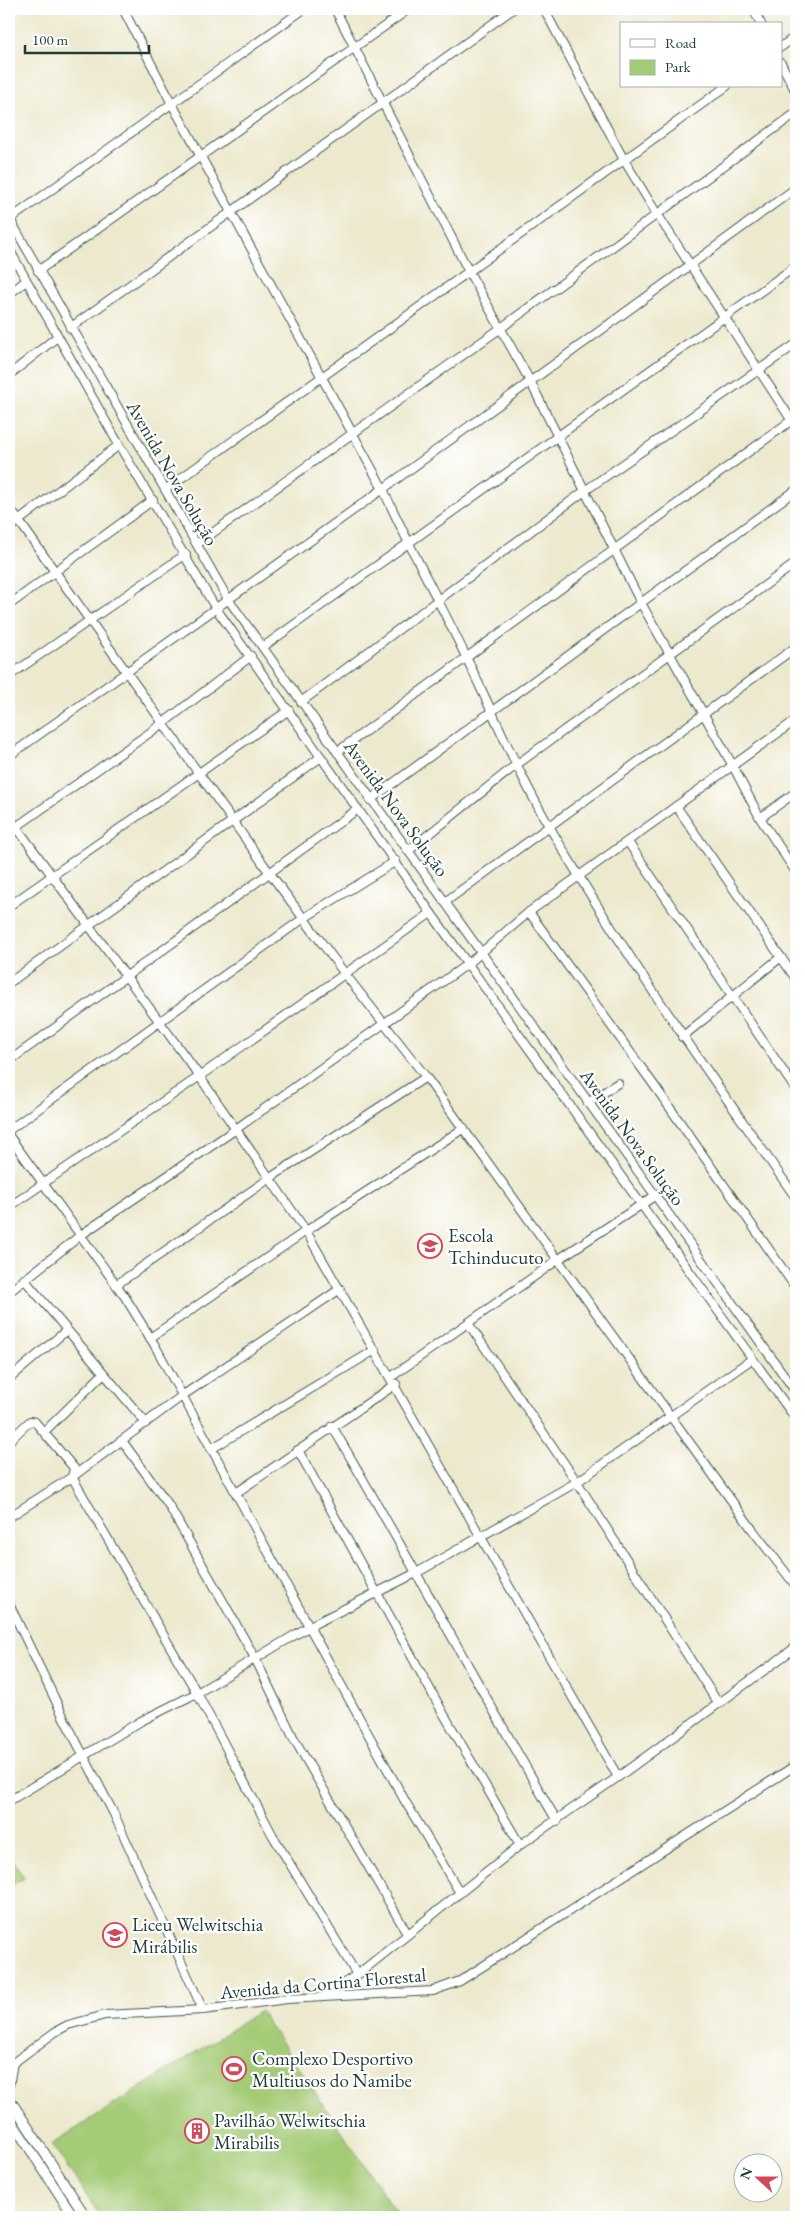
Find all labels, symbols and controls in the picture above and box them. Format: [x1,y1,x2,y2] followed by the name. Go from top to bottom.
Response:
[25,22,149,54] scale bar
[620,22,782,88] legend
[32,30,69,49] text: 100 m
[665,33,697,52] text: Road
[665,57,692,76] text: Park
[120,395,224,550] street label: Avenida Nova Solução
[338,734,455,882] street label: Avenida Nova Solução
[574,1063,691,1211] street label: Avenida Nova Solução
[448,1223,544,1270] place label: Escola Tchinducuto
[417,1233,443,1259] school or university icon: Escola Tchinducuto
[132,1912,264,1959] place label: Liceu Welwitschia Mirábilis
[102,1922,128,1948] school or university icon: Liceu Welwitschia Mirábilis
[218,1962,428,2005] street label: Avenida da Cortina Florestal
[252,2046,413,2093] place label: Complexo Desportivo Multiusos do Namibe
[221,2056,247,2082] sports icon: Complexo Desportivo Multiusos do Namibe
[214,2108,366,2155] place label: Pavilhão Welwitschia Mirabilis
[184,2118,210,2144] building icon: Pavilhão Welwitschia Mirabilis
[732,2154,782,2204] north arrow
[735,2164,757,2182] text: N

